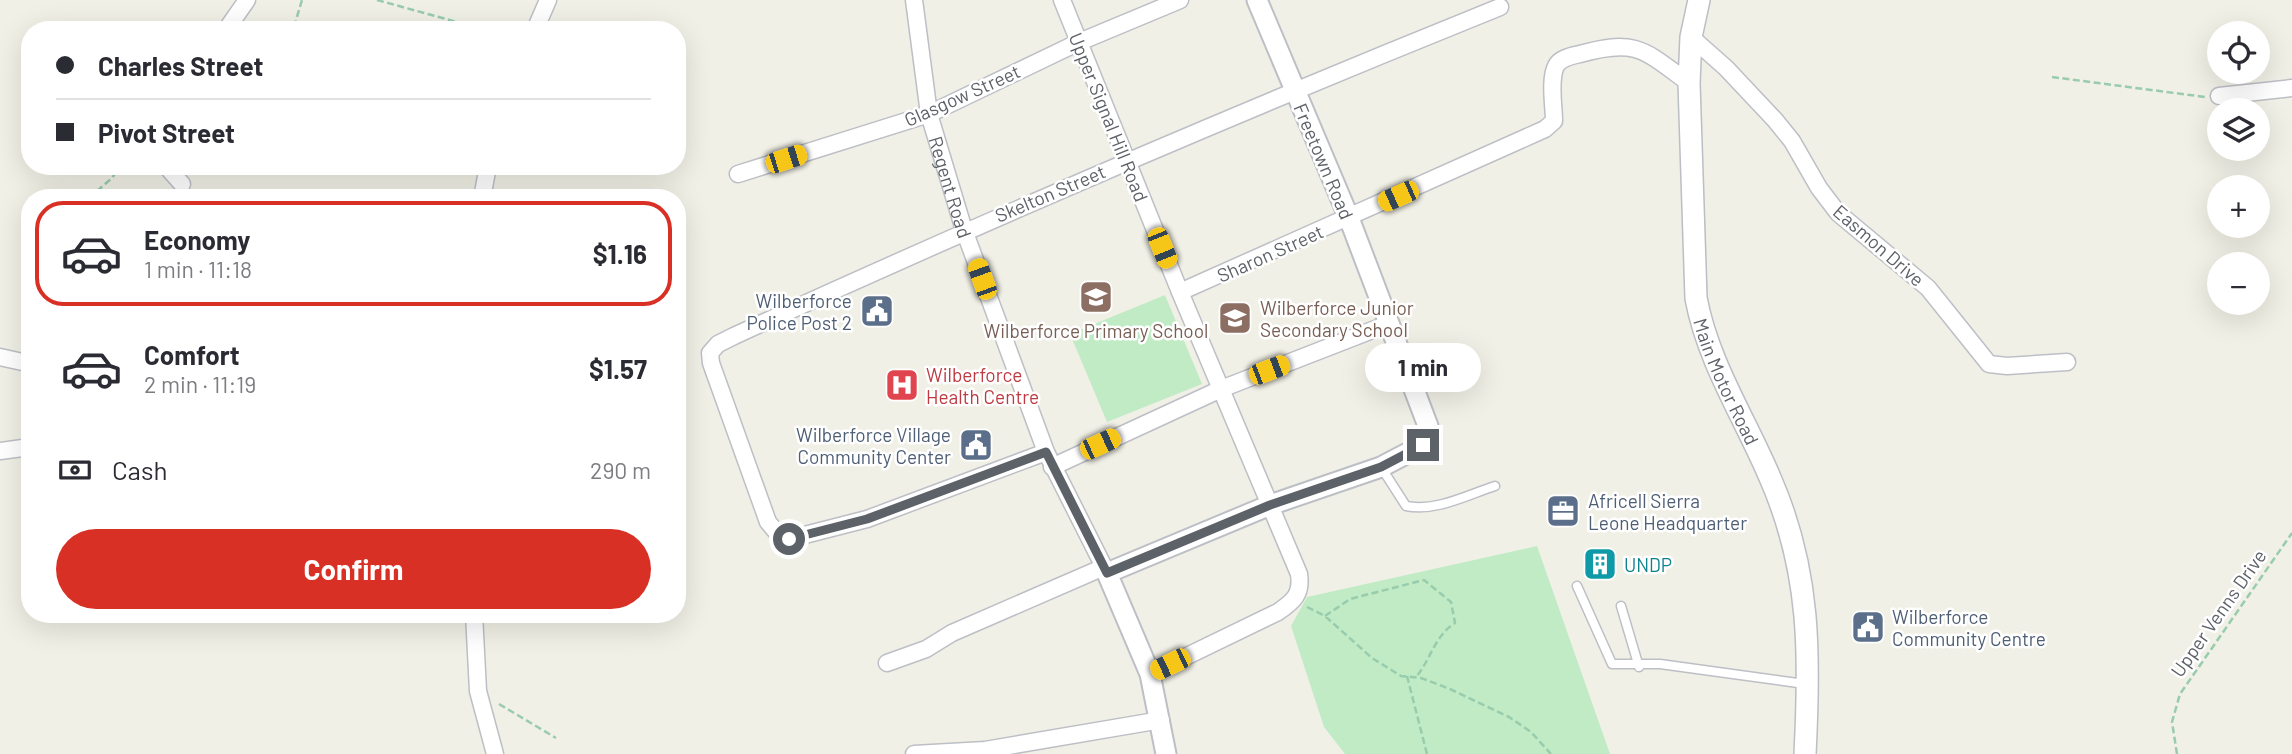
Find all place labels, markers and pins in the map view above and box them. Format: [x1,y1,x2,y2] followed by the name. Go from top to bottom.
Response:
[1077,278,1115,316] school or university icon: Wilberforce Primary School
[746,289,852,334] place label: Wilberforce Police Post 2
[858,292,896,330] public building icon: Wilberforce Police Post 2
[1260,296,1414,341] place label: Wilberforce Junior Secondary School
[1216,299,1254,337] school or university icon: Wilberforce Junior Secondary School
[984,319,1208,342] place label: Wilberforce Primary School
[926,363,1039,408] place label: Wilberforce Health Centre
[883,366,921,404] hospital icon: Wilberforce Health Centre
[796,423,951,468] place label: Wilberforce Village Community Center
[957,426,995,464] public building icon: Wilberforce Village Community Center
[1588,489,1747,534] place label: Africell Sierra Leone Headquarter
[1544,492,1582,530] office icon: Africell Sierra Leone Headquarter
[1581,545,1619,583] building icon: UNDP
[1624,553,1672,576] place label: UNDP
[1892,605,2046,650] place label: Wilberforce Community Centre
[1849,608,1887,646] public building icon: Wilberforce Community Centre

